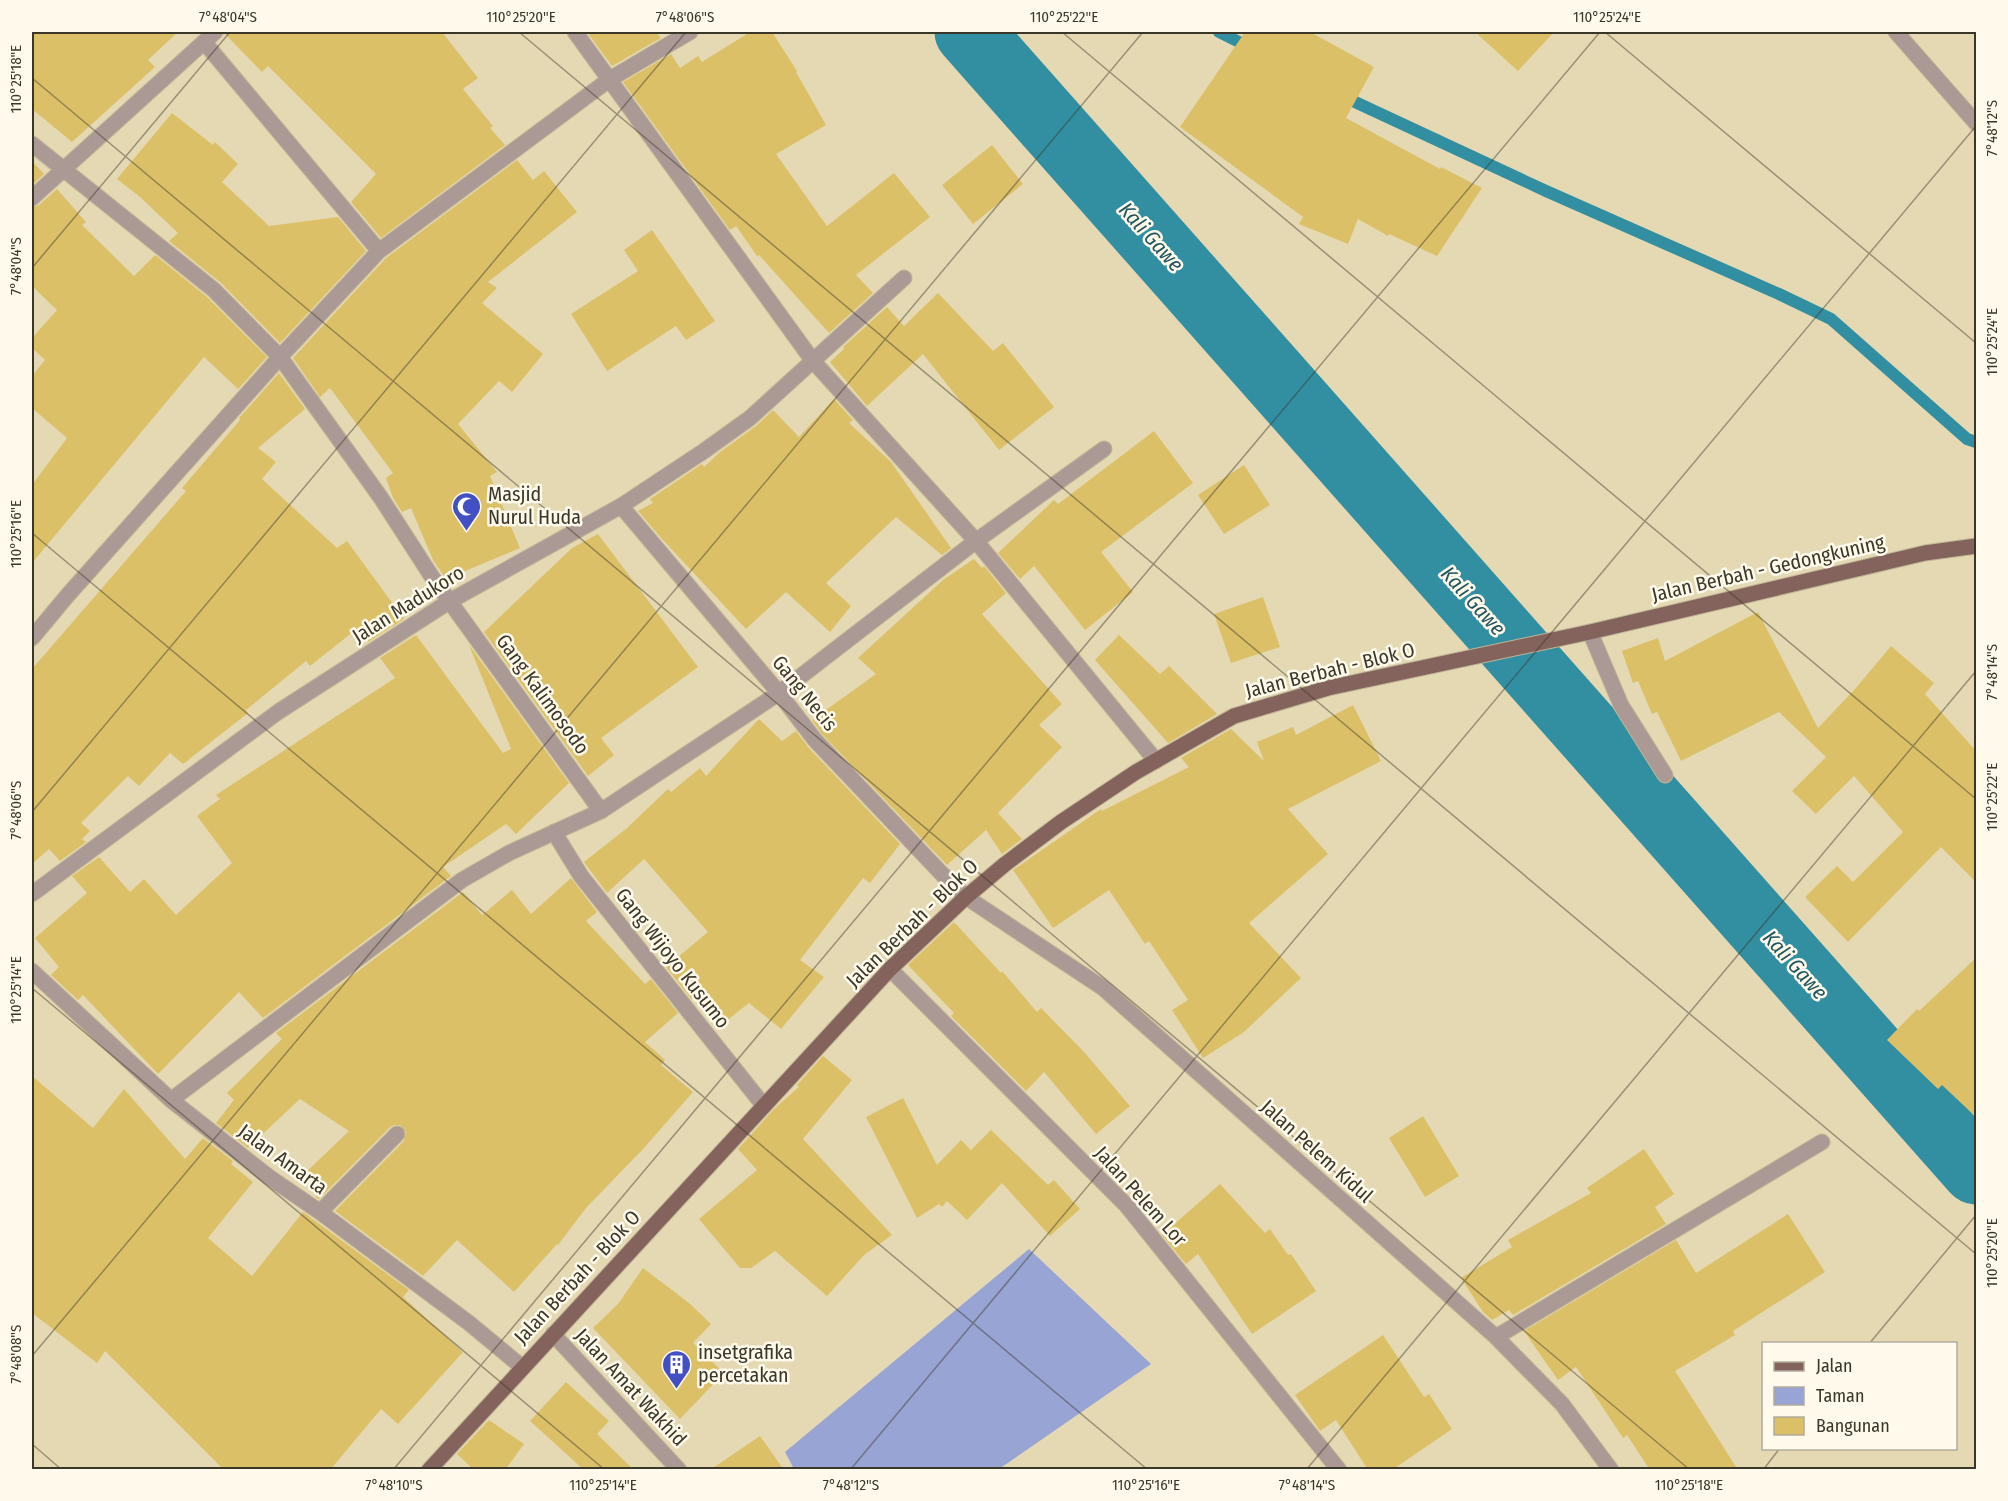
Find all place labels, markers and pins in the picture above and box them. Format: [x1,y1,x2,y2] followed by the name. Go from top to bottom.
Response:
[488,482,581,529] place label: Masjid Nurul Huda
[451,490,483,532] mosque icon: Masjid Nurul Huda
[698,1340,793,1387] place label: insetgrafika percetakan
[661,1348,693,1390] building icon: insetgrafika percetakan

